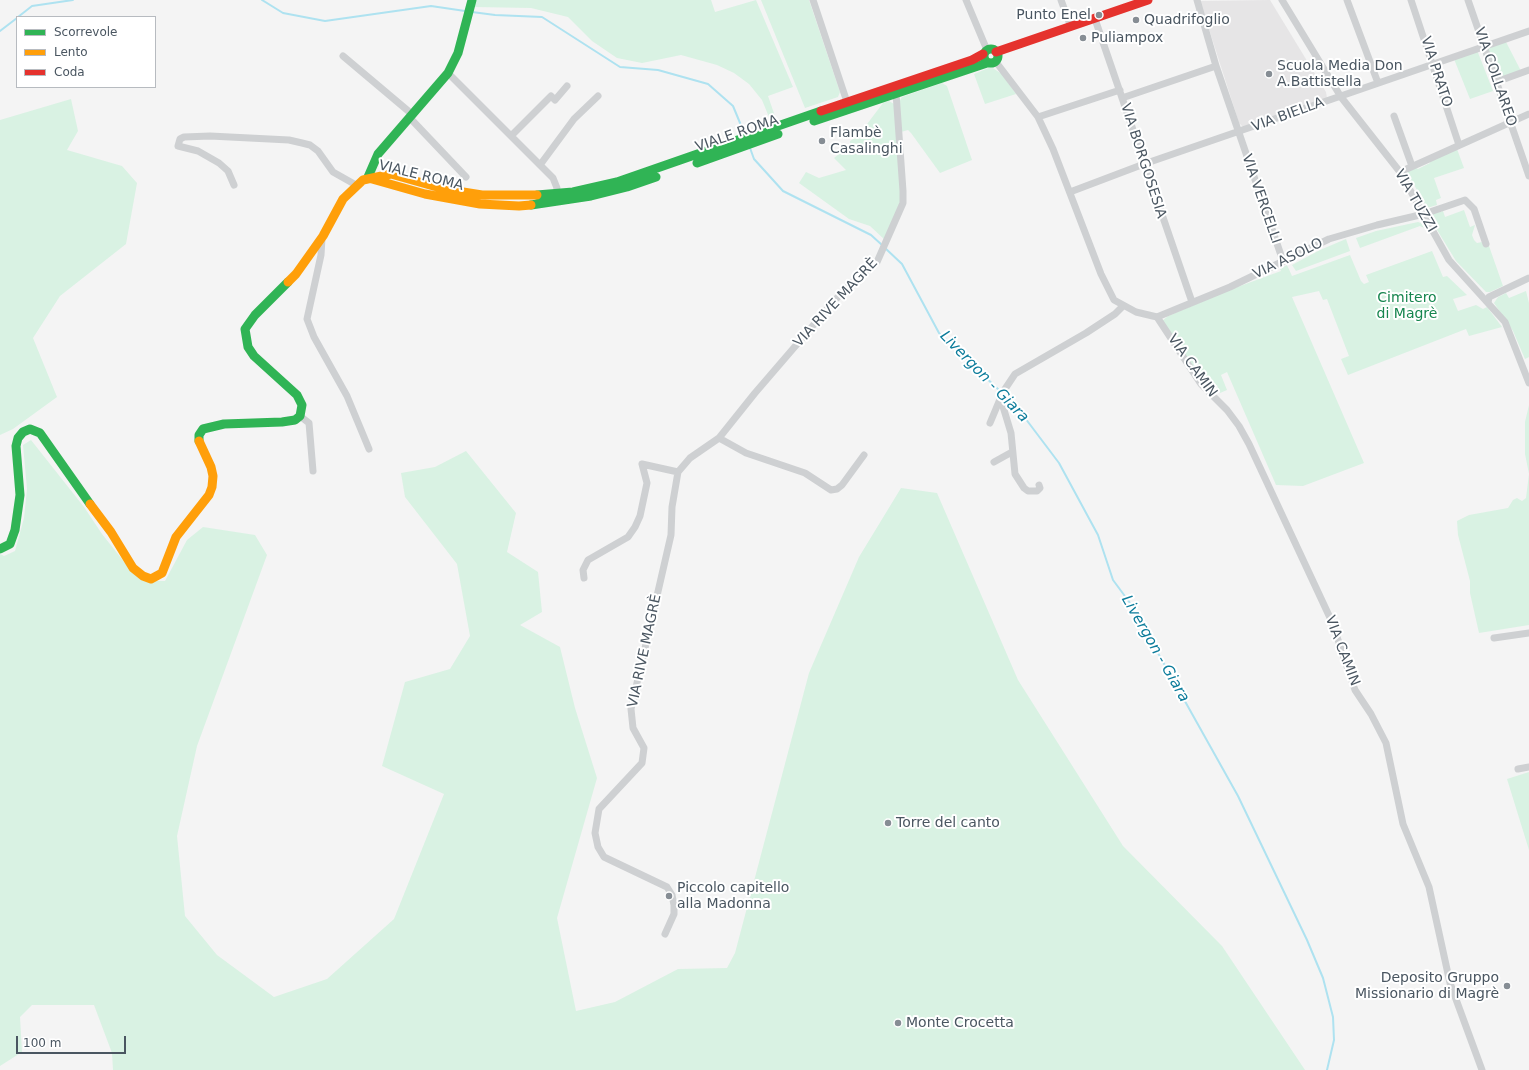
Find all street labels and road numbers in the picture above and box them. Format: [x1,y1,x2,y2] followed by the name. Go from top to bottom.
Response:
[1470,25,1520,129] street label: VIA COLLAREO
[1417,35,1455,109] street label: VIA PRATO
[1250,94,1326,136] street label: VIA BIELLA
[1116,101,1170,221] street label: VIA BORGOSESIA
[693,112,781,156] street label: VIALE ROMA
[1238,152,1284,246] street label: VIA VERCELLI
[377,157,465,195] street label: VIALE ROMA
[1390,167,1440,235] street label: VIA TUZZI
[1250,235,1326,283] street label: VIA ASOLO
[791,255,881,351] street label: VIA RIVE MAGRÈ
[1164,331,1220,401] street label: VIA CAMIN
[625,593,665,709] street label: VIA RIVE MAGRÈ
[1321,614,1363,688] street label: VIA CAMIN

